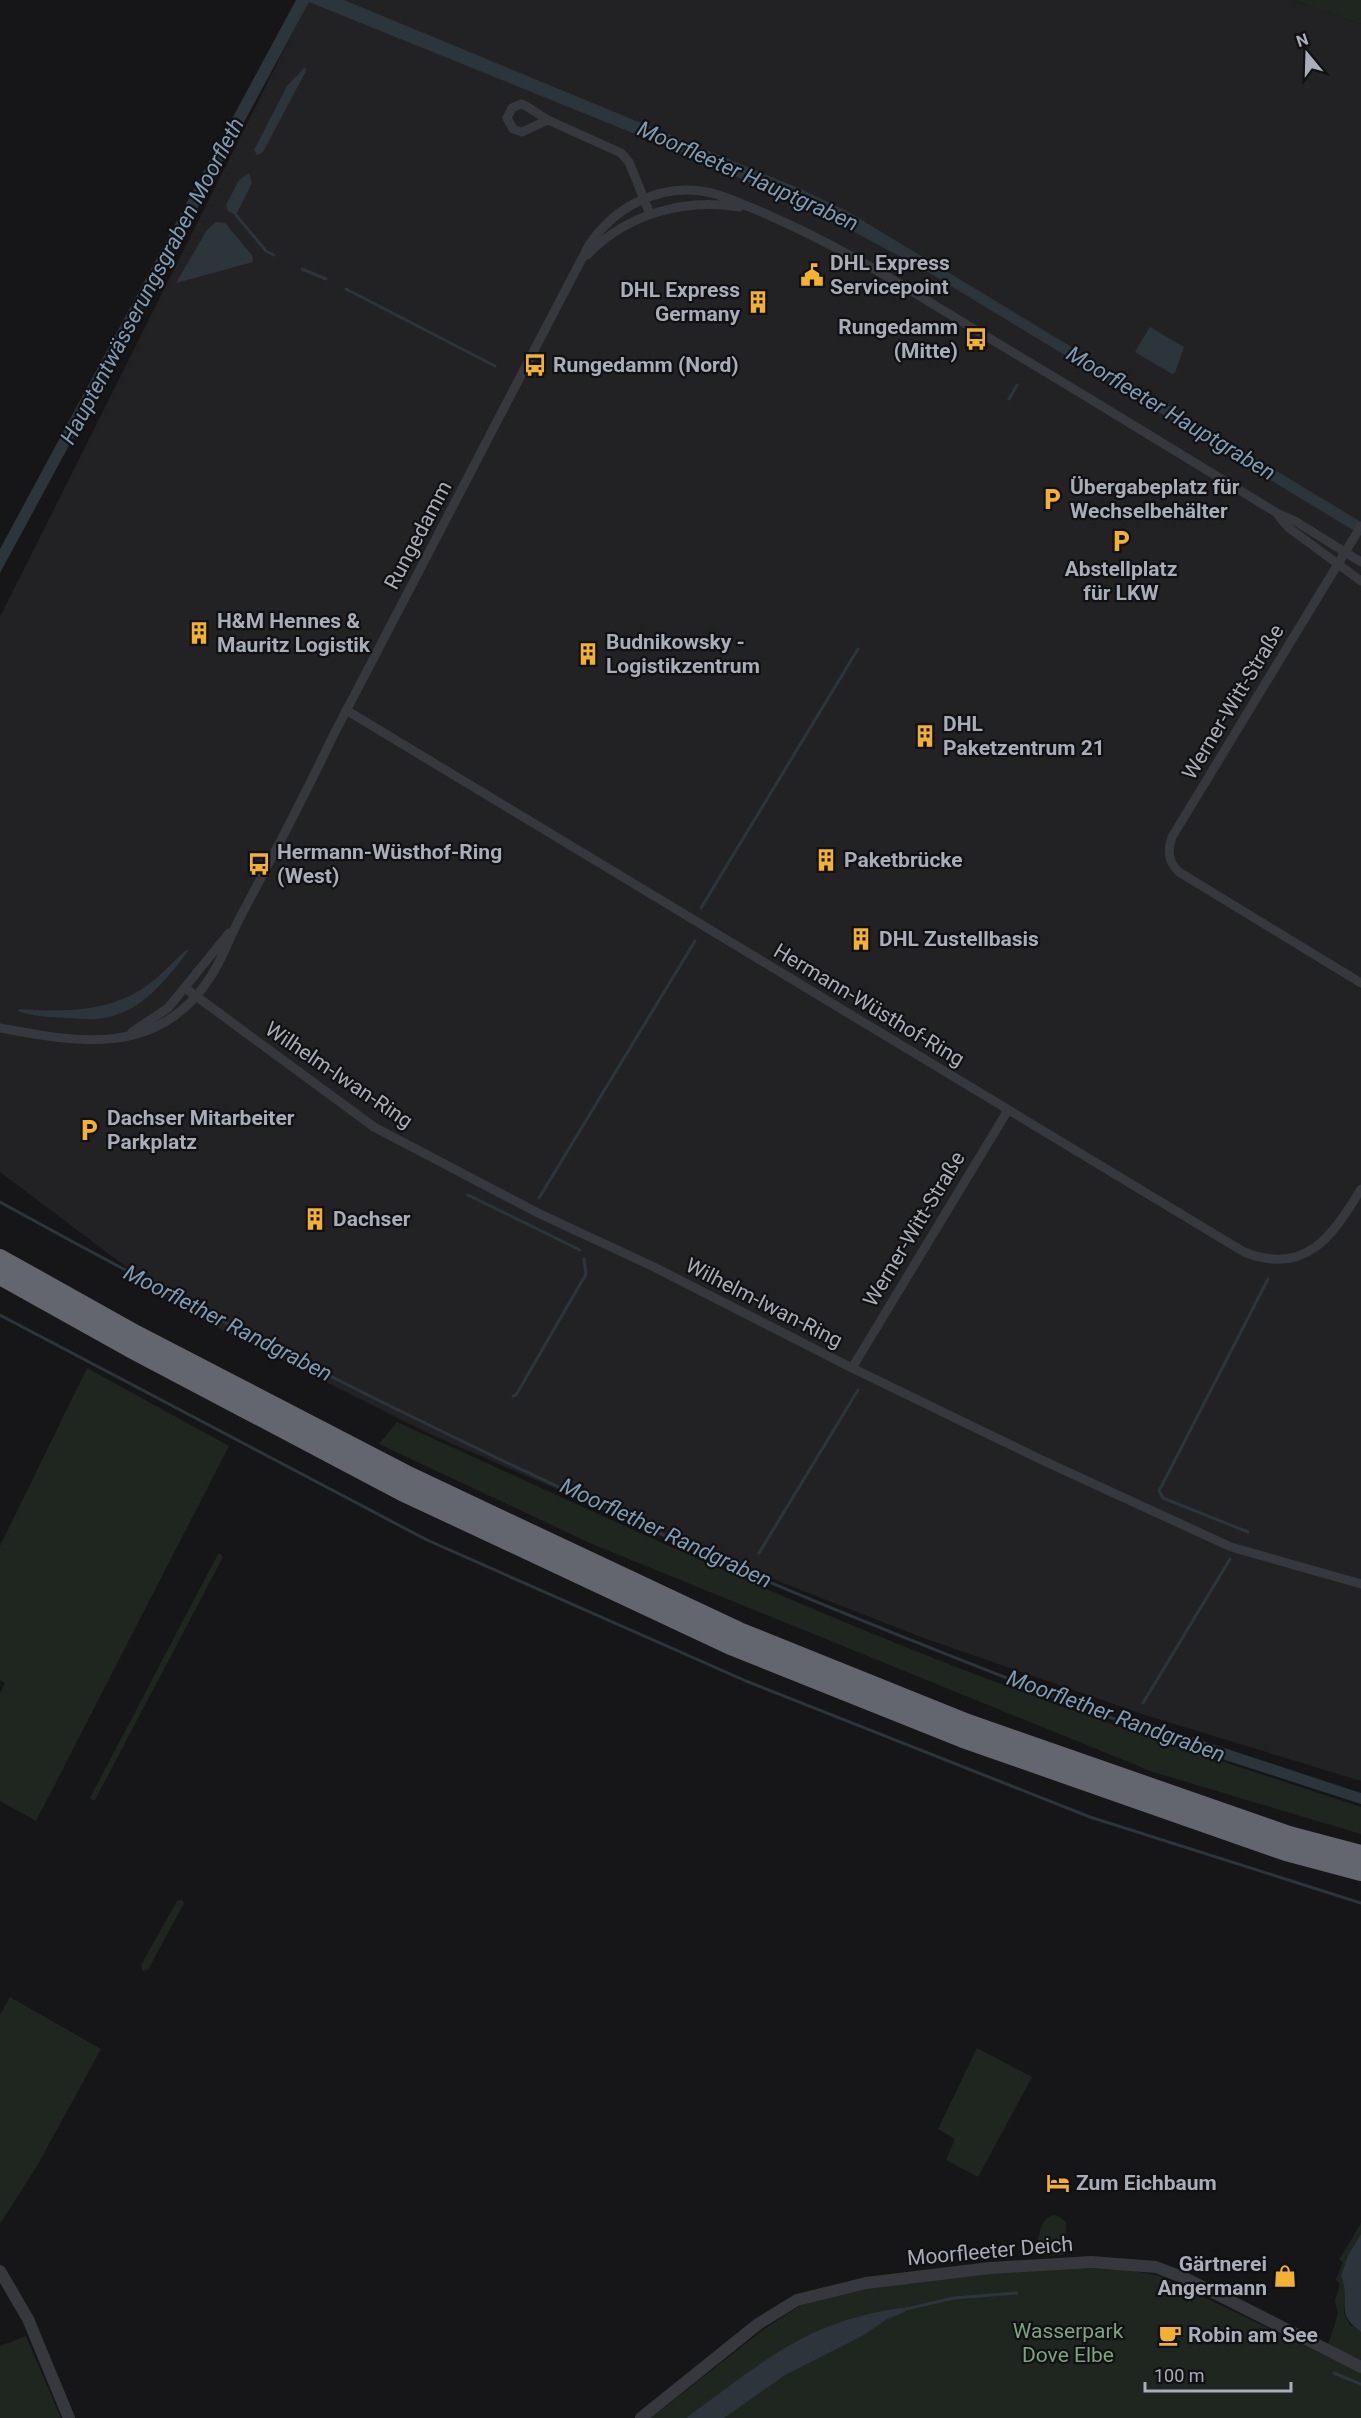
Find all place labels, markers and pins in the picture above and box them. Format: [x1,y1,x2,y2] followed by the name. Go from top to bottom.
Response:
[830,251,950,299] place label: DHL Express Servicepoint
[799,262,825,288] public building icon: DHL Express Servicepoint
[620,278,740,326] place label: DHL Express Germany
[745,289,771,315] building icon: DHL Express Germany
[838,315,958,363] place label: Rungedamm (Mitte)
[963,326,989,352] bus stop icon: Rungedamm (Mitte)
[522,352,548,378] bus stop icon: Rungedamm (Nord)
[553,353,739,377] place label: Rungedamm (Nord)
[1070,475,1240,523] place label: Übergabeplatz für Wechselbehälter
[1039,486,1065,512] parking icon: Übergabeplatz für Wechselbehälter
[1108,528,1134,554] parking icon: Abstellplatz für LKW
[1065,557,1177,605] place label: Abstellplatz für LKW
[217,609,371,657] place label: H&M Hennes & Mauritz Logistik
[186,620,212,646] building icon: H&M Hennes & Mauritz Logistik
[606,630,760,678] place label: Budnikowsky - Logistikzentrum
[575,641,601,667] building icon: Budnikowsky - Logistikzentrum
[943,712,1105,760] place label: DHL Paketzentrum 21
[912,723,938,749] building icon: DHL Paketzentrum 21
[277,840,502,888] place label: Hermann-Wüsthof-Ring (West)
[813,847,839,873] building icon: Paketbrücke
[844,848,963,872] place label: Paketbrücke
[246,851,272,877] bus stop icon: Hermann-Wüsthof-Ring (West)
[848,926,874,952] building icon: DHL Zustellbasis
[879,927,1039,951] place label: DHL Zustellbasis
[107,1106,295,1154] place label: Dachser Mitarbeiter Parkplatz
[76,1117,102,1143] parking icon: Dachser Mitarbeiter Parkplatz
[302,1206,328,1232] building icon: Dachser
[333,1207,411,1231] place label: Dachser
[1045,2170,1071,2196] hotel icon: Zum Eichbaum
[1076,2171,1217,2195] place label: Zum Eichbaum
[1157,2252,1267,2300] place label: Gärtnerei Angermann
[1272,2263,1298,2289] shop icon: Gärtnerei Angermann
[1157,2322,1183,2348] cafe icon: Robin am See
[1188,2323,1318,2347] place label: Robin am See

